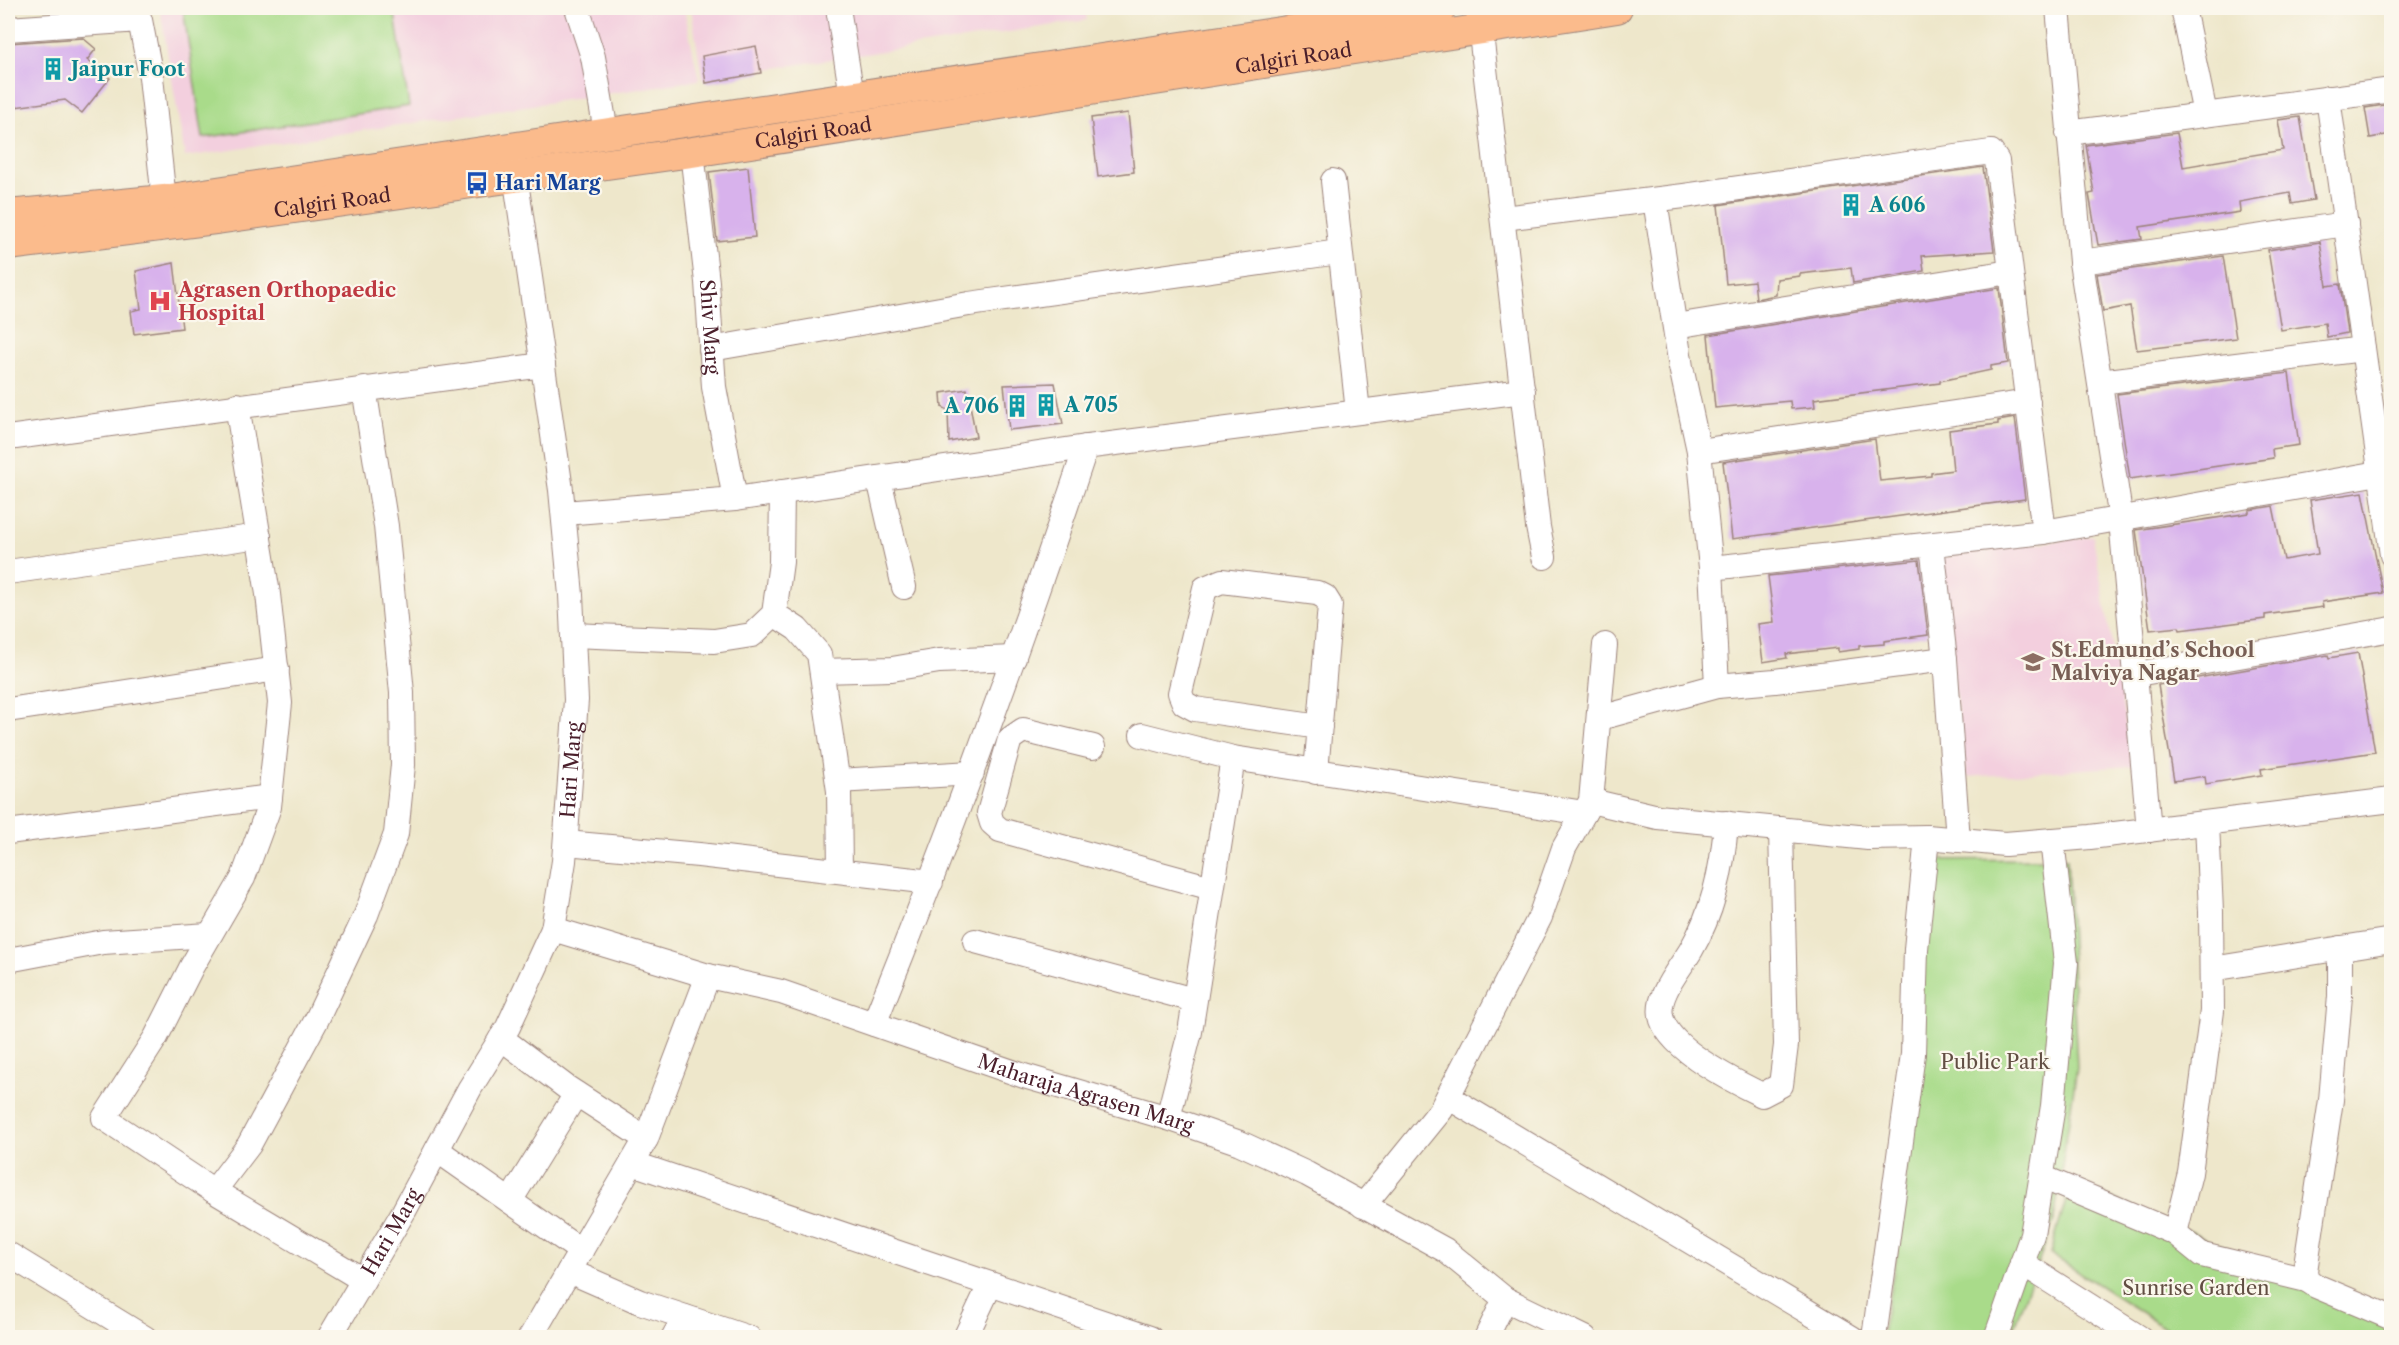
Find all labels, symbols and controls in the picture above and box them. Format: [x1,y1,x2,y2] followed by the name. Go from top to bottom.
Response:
[1233,37,1354,79] street label: Calgiri Road
[40,56,66,82] building icon: Jaipur Foot
[67,57,185,81] place label: Jaipur Foot
[753,112,873,154] street label: Calgiri Road
[464,170,490,196] bus stop icon: Hari Marg
[495,171,601,195] place label: Hari Marg
[272,182,392,223] street label: Calgiri Road
[1838,192,1864,218] building icon: A 606
[1868,193,1925,217] place label: A 606
[177,278,396,325] place label: Agrasen Orthopaedic Hospital
[695,279,725,376] street label: Shiv Marg
[147,288,173,314] hospital icon: Agrasen Orthopaedic Hospital
[1033,392,1059,418] building icon: A 705
[1004,393,1030,419] building icon: A 706
[1063,393,1118,417] place label: A 705
[943,394,999,418] place label: A 706
[2051,638,2254,685] place label: St.Edmund’s School Malviya Nagar
[2020,649,2046,675] school or university icon: St.Edmund’s School Malviya Nagar
[555,720,586,819] street label: Hari Marg
[975,1049,1197,1138] street label: Maharaja Agrasen Marg
[1941,1050,2051,1074] park label: Public Park
[357,1184,426,1280] street label: Hari Marg
[2122,1276,2270,1300] park label: Sunrise Garden

